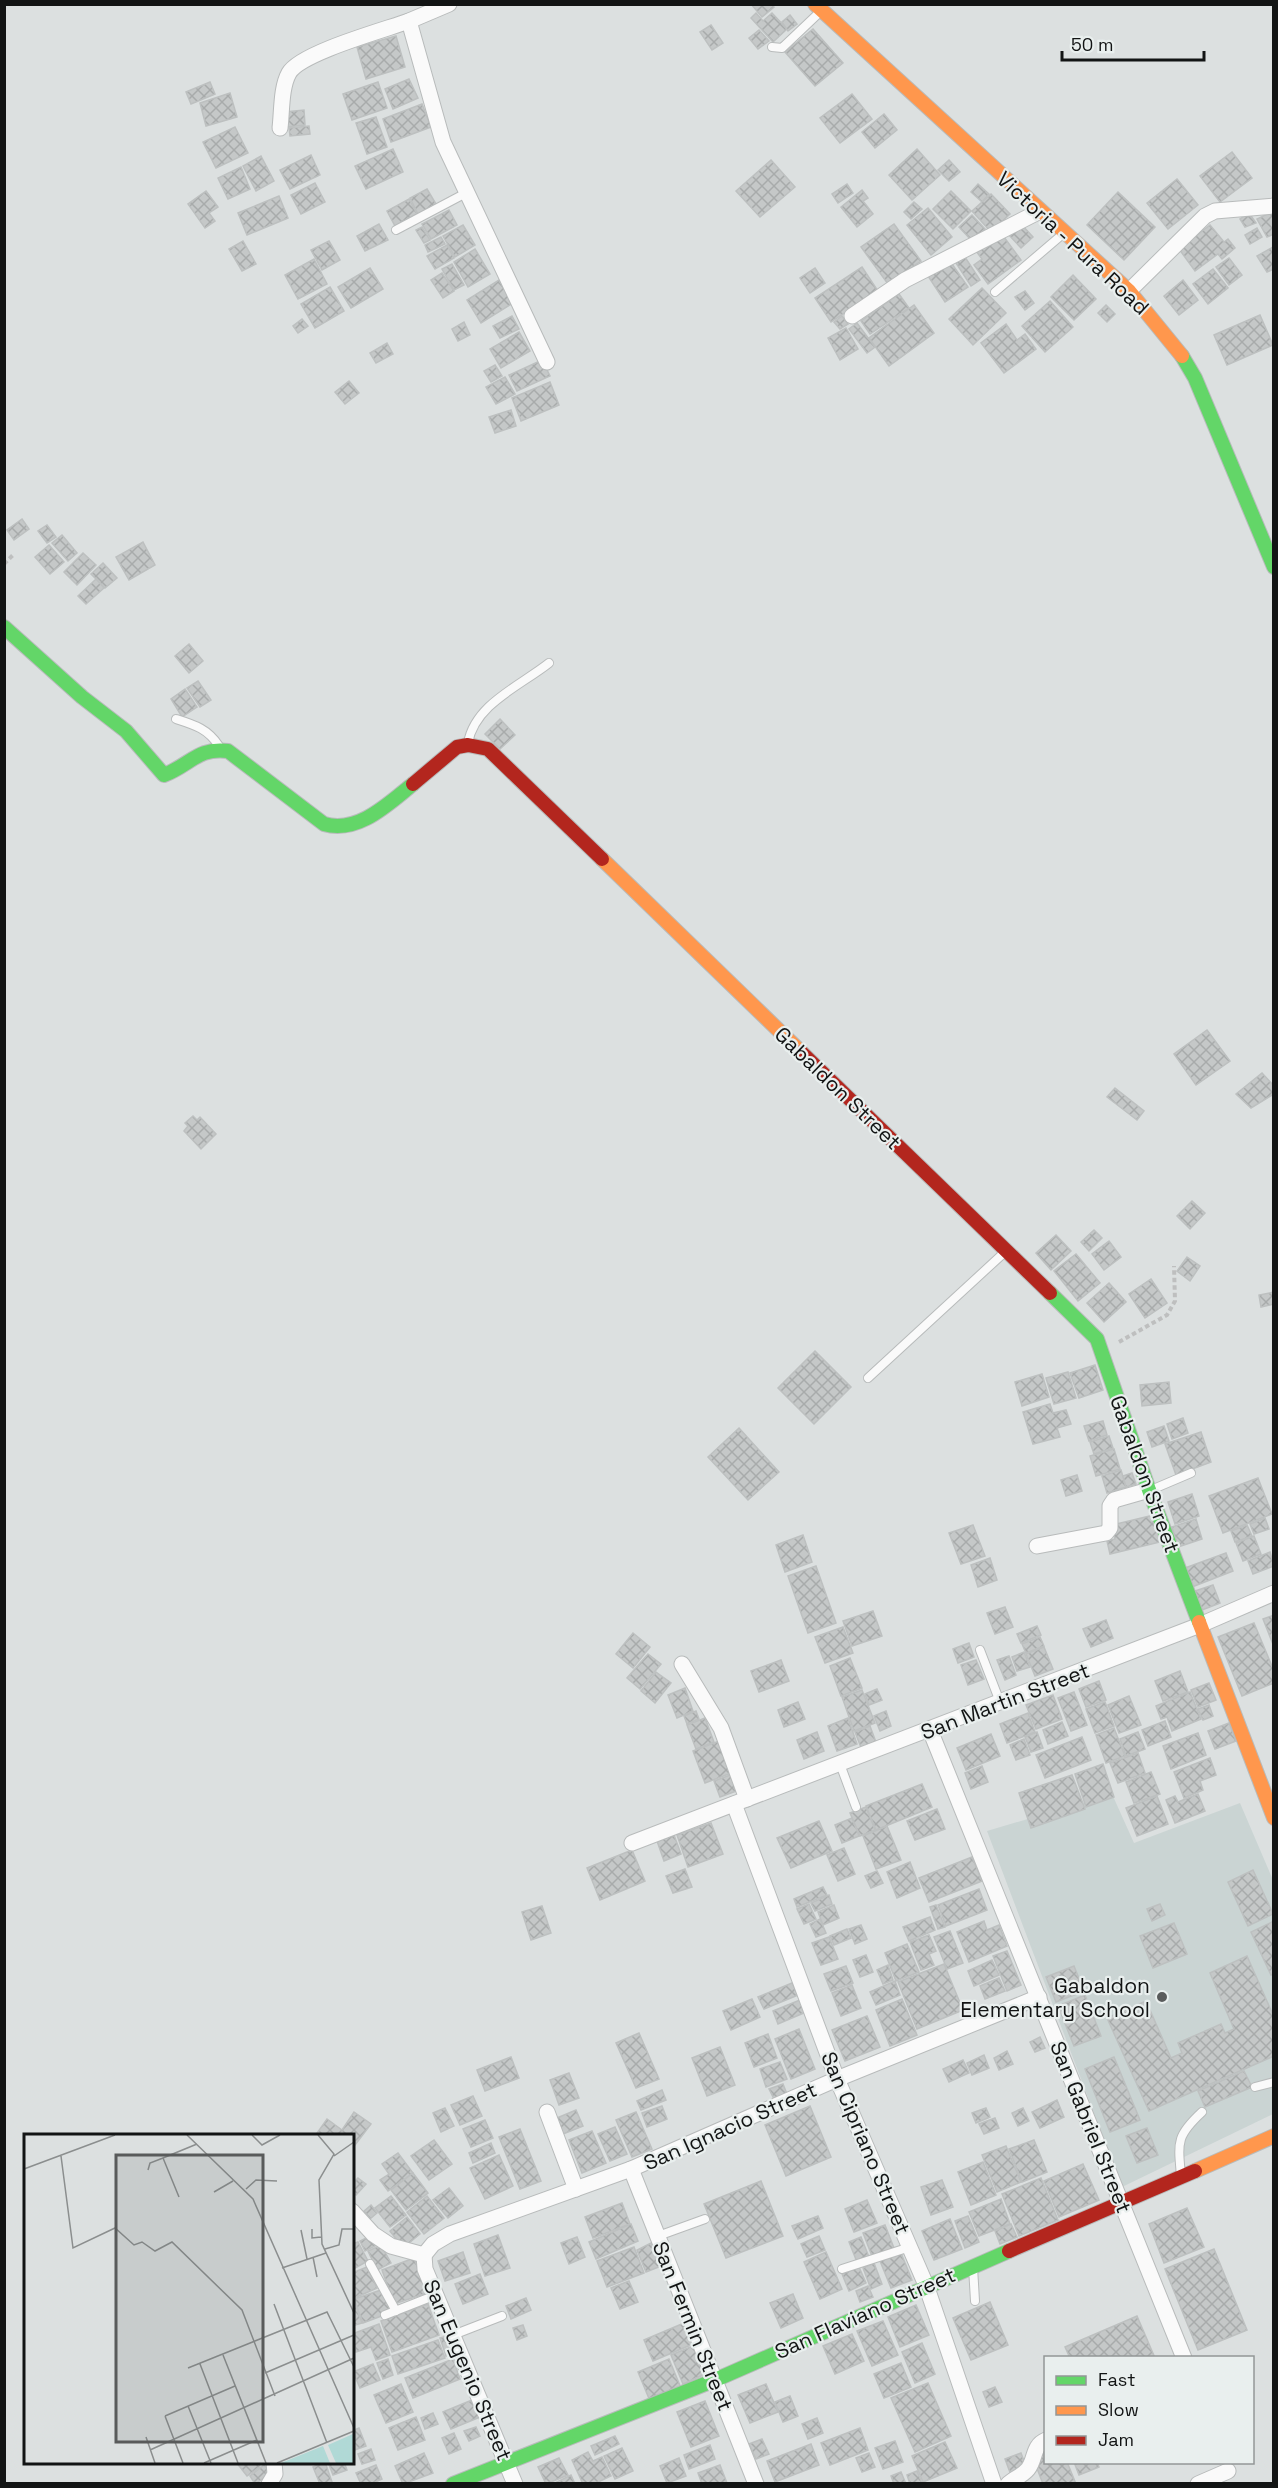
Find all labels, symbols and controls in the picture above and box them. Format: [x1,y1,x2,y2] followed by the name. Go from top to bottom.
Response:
[1062,24,1204,62] scale bar
[1071,33,1113,56] text: 50 m
[991,165,1155,321] street label: Victoria - Pura Road
[769,1021,907,1155] street label: Gabaldon Street
[1104,1392,1186,1556] street label: Gabaldon Street
[917,1656,1093,1746] street label: San Martin Street
[960,1972,1150,2023] place label: Gabaldon Elementary School
[1155,1990,1169,2004] marker: Gabaldon Elementary School
[1044,2037,1138,2217] street label: San Gabriel Street
[815,2048,917,2238] street label: San Cipriano Street
[639,2076,821,2176] street label: San Ignacio Street
[24,2134,354,2464] inset map
[647,2237,739,2415] street label: San Fermin Street
[770,2261,960,2365] street label: San Flaviano Street
[418,2275,518,2465] street label: San Eugenio Street
[1044,2356,1254,2464] legend
[1098,2368,1135,2391] text: Fast
[1098,2398,1139,2421] text: Slow
[1098,2428,1134,2451] text: Jam

